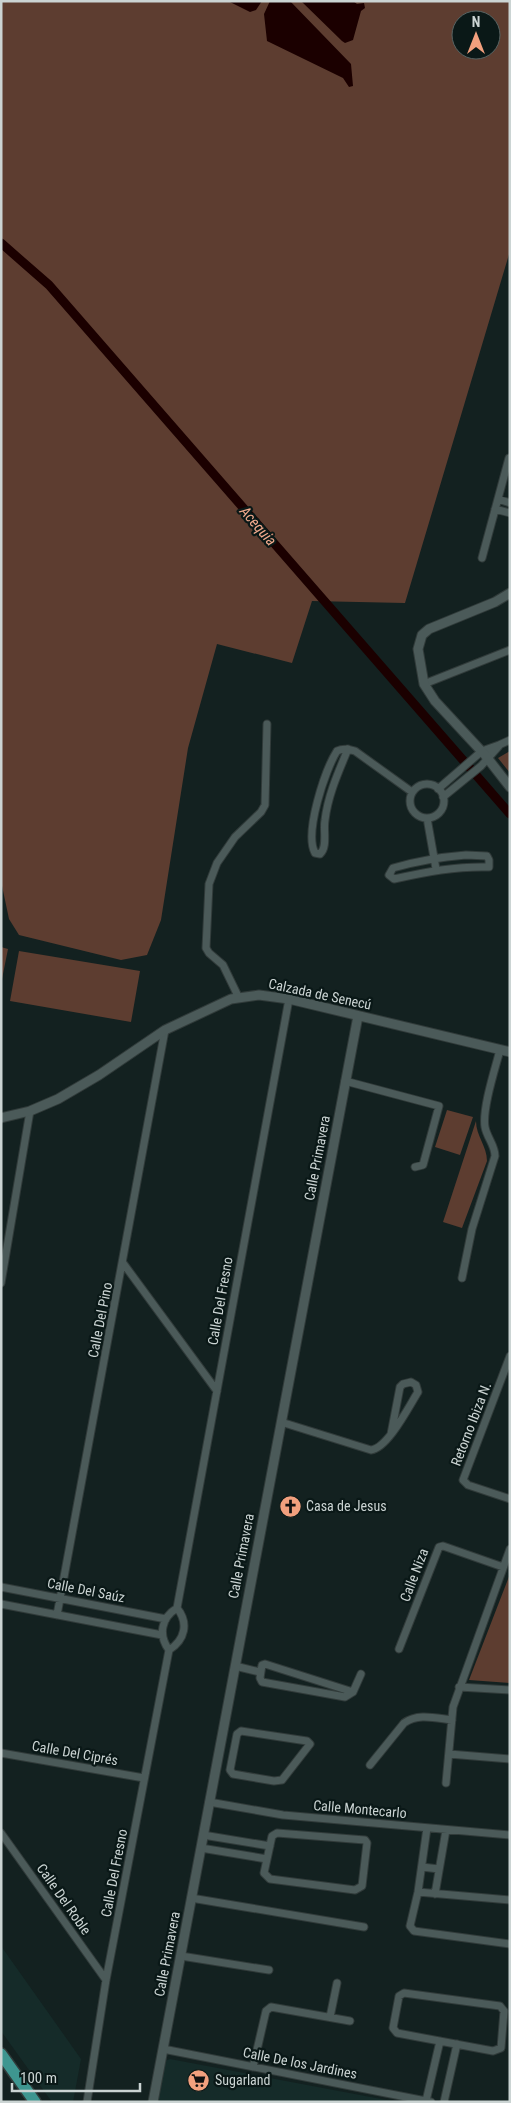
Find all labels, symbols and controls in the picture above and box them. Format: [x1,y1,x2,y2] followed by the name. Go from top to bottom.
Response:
[451,10,501,60] north arrow
[472,14,480,30] text: N
[235,502,280,549] water label: Acequia
[267,975,373,1013] street label: Calzada de Senecú
[301,1114,333,1202] street label: Calle Primavera
[204,1256,236,1346] street label: Calle Del Fresno
[85,1281,115,1359] street label: Calle Del Pino
[448,1380,494,1468] street label: Retorno Ibiza N.
[278,1494,302,1518] church icon: Casa de Jesus
[306,1498,387,1514] place label: Casa de Jesus
[225,1512,257,1600] street label: Calle Primavera
[397,1546,431,1604] street label: Calle Niza
[46,1575,126,1605] street label: Calle Del Saúz
[31,1738,119,1768] street label: Calle Del Ciprés
[313,1797,407,1821] street label: Calle Montecarlo
[98,1828,130,1918] street label: Calle Del Fresno
[34,1860,95,1938] street label: Calle Del Roble
[151,1910,183,1998] street label: Calle Primavera
[242,2044,358,2082] street label: Calle De los Jardines
[12,2060,140,2092] scale bar
[187,2068,211,2092] supermarket icon: Sugarland
[20,2069,57,2087] text: 100 m
[215,2072,271,2088] place label: Sugarland

